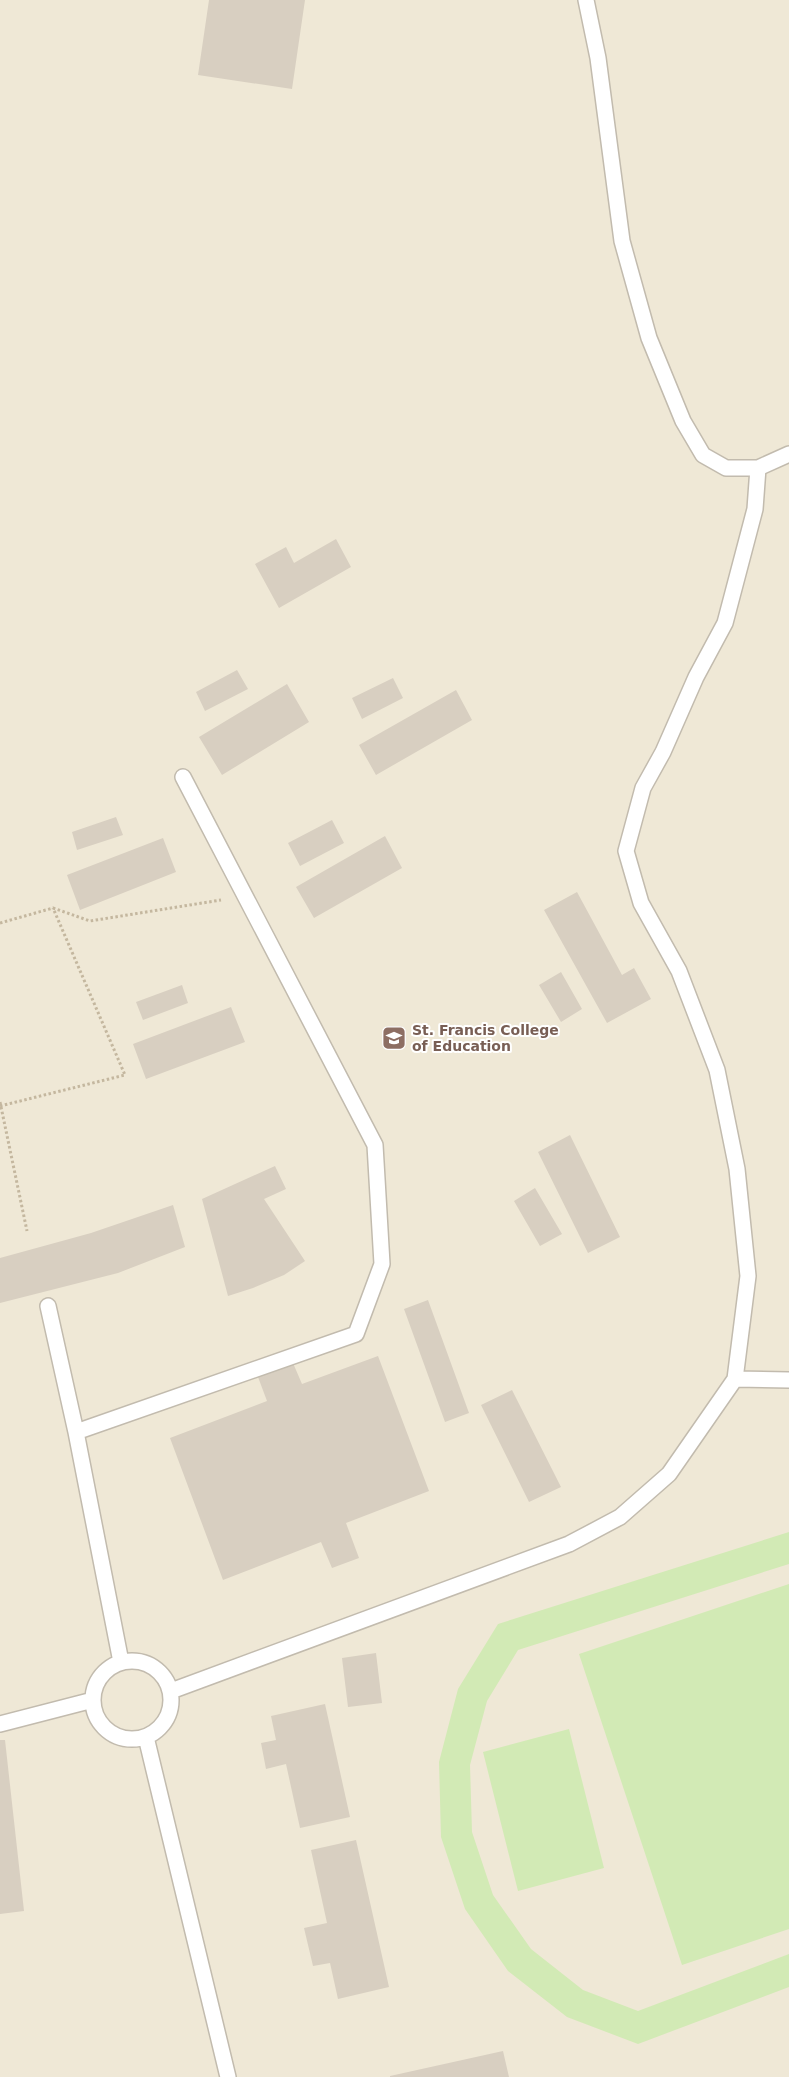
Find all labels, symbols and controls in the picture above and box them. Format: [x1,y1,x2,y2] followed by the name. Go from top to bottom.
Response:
[412,1022,559,1054] place label: St. Francis College of Education
[381,1025,407,1051] school or university icon: St. Francis College of Education

